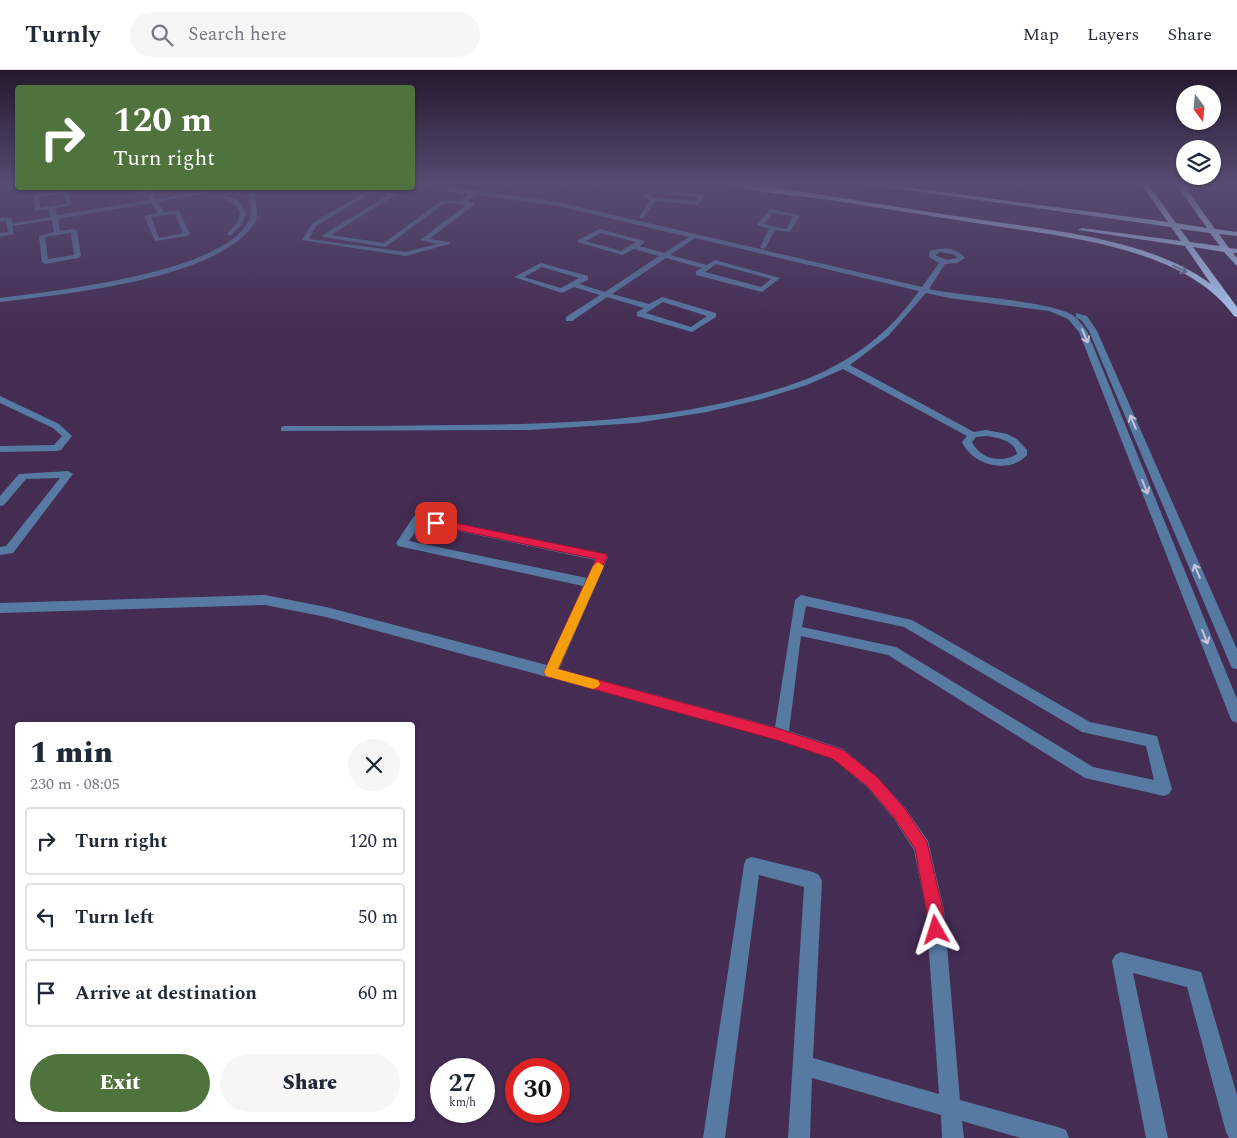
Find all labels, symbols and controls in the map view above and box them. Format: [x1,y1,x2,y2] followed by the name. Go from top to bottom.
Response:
[130,12,480,57] search box
[25,17,100,53] text: Turnly
[188,20,287,49] text: Search here
[148,21,176,49] icon: search
[1023,21,1059,48] text: Map
[1087,21,1139,48] text: Layers
[1167,21,1212,48] text: Share
[1176,85,1221,130] north arrow
[1176,85,1221,185] map controls
[113,94,212,147] text: 120 m
[30,105,95,170] icon: right
[1176,140,1221,185] button: layers
[113,142,215,175] text: Turn right
[1172,264,1187,274] one-way arrow
[1080,328,1090,343] one-way arrow
[1127,415,1137,430] one-way arrow
[1141,478,1150,494] one-way arrow
[415,502,457,544] pin
[422,509,450,537] icon: arrive
[1192,564,1202,579] one-way arrow
[1201,629,1210,645] one-way arrow
[30,730,113,776] text: 1 min
[348,739,400,791] button: close
[30,772,120,796] text: 230 m · 08:05
[32,827,60,855] icon: right
[75,827,168,856] text: Turn right
[348,827,398,856] text: 120 m
[32,903,60,931] icon: left
[75,903,154,932] text: Turn left
[358,903,398,932] text: 50 m
[909,903,961,955] position arrow
[32,979,60,1007] icon: arrive
[75,979,257,1008] text: Arrive at destination
[358,979,398,1008] text: 60 m
[30,1054,210,1112] button: Exit
[220,1054,400,1112] button: Share
[505,1058,570,1123] speed limit sign: 30
[448,1065,477,1103] text: 27
[449,1093,476,1112] text: km/h

